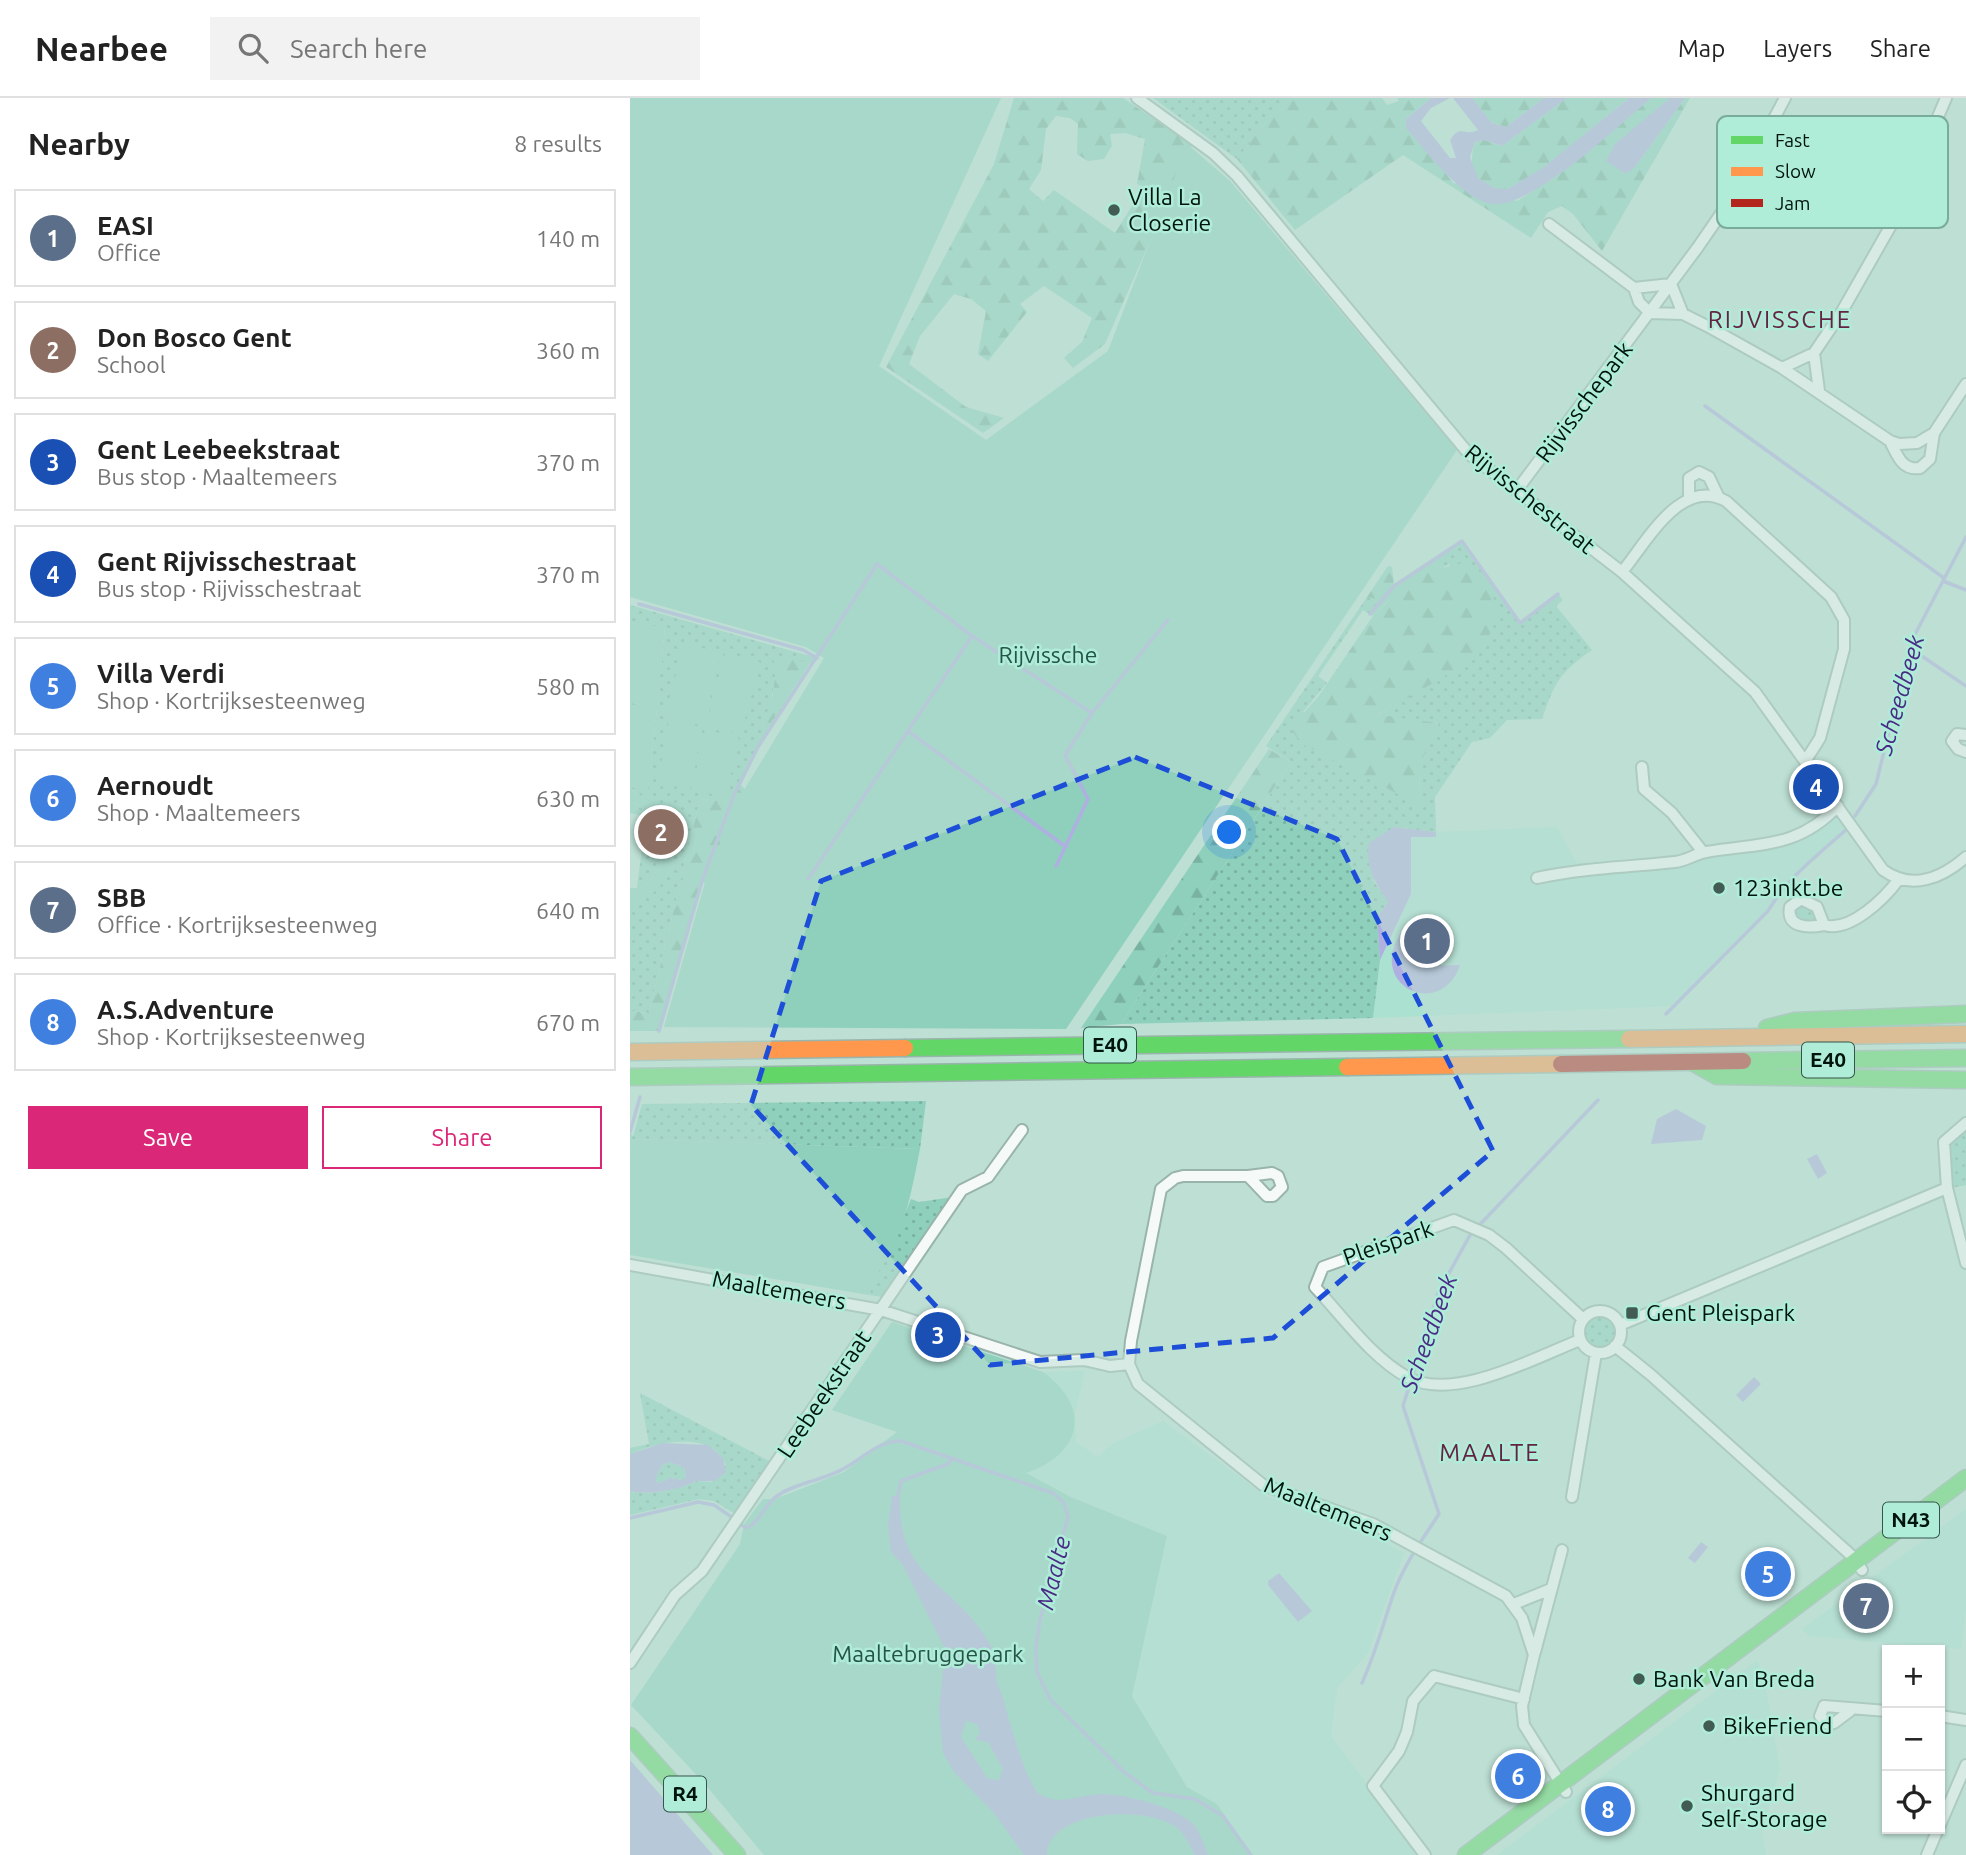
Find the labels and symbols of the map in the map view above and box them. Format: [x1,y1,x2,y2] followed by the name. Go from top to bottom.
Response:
[1717,116,1948,228] legend
[1775,129,1810,151] text: Fast
[1775,160,1816,182] text: Slow
[1128,184,1211,235] place label: Villa La Closerie
[1775,192,1811,214] text: Jam
[1106,202,1122,218] marker: Villa La Closerie
[1708,306,1852,333] district label: RIJVISSCHE
[1530,336,1637,467] street label: Rijvisschepark
[1461,439,1600,558] street label: Rijvisschestraat
[1869,631,1930,759] water label: Scheedbeek
[999,642,1097,667] park label: Rijvissche
[1793,761,1839,813] pin: 4
[638,806,684,858] pin: 2
[1212,815,1246,849] your location
[1733,875,1843,900] place label: 123inkt.be
[1711,880,1727,896] marker: 123inkt.be
[1404,915,1450,967] pin: 1
[1084,1028,1136,1062] road number: E40
[1802,1042,1854,1077] road number: E40
[1339,1215,1437,1270] street label: Pleispark
[710,1265,848,1314] street label: Maaltemeers
[1394,1269,1463,1397] water label: Scheedbeek
[1646,1300,1795,1325] place label: Gent Pleispark
[1624,1305,1640,1321] marker: Gent Pleispark
[915,1309,961,1361] pin: 3
[772,1325,875,1462] street label: Leebeekstraat
[1439,1439,1541,1466] district label: MAALTE
[1261,1472,1396,1545] street label: Maaltemeers
[1883,1502,1939,1538] road number: N43
[1031,1534,1076,1612] water label: Maalte
[1745,1548,1791,1600] pin: 5
[1843,1580,1889,1632] pin: 7
[832,1641,1024,1666] park label: Maaltebruggepark
[1653,1666,1815,1691] place label: Bank Van Breda
[1631,1671,1647,1687] marker: Bank Van Breda
[1723,1713,1832,1738] place label: BikeFriend
[1701,1718,1717,1734] marker: BikeFriend
[1495,1750,1541,1802] pin: 6
[664,1776,706,1812] road number: R4
[1701,1780,1828,1831] place label: Shurgard Self-Storage
[1585,1783,1631,1835] pin: 8
[1679,1798,1695,1814] marker: Shurgard Self-Storage

